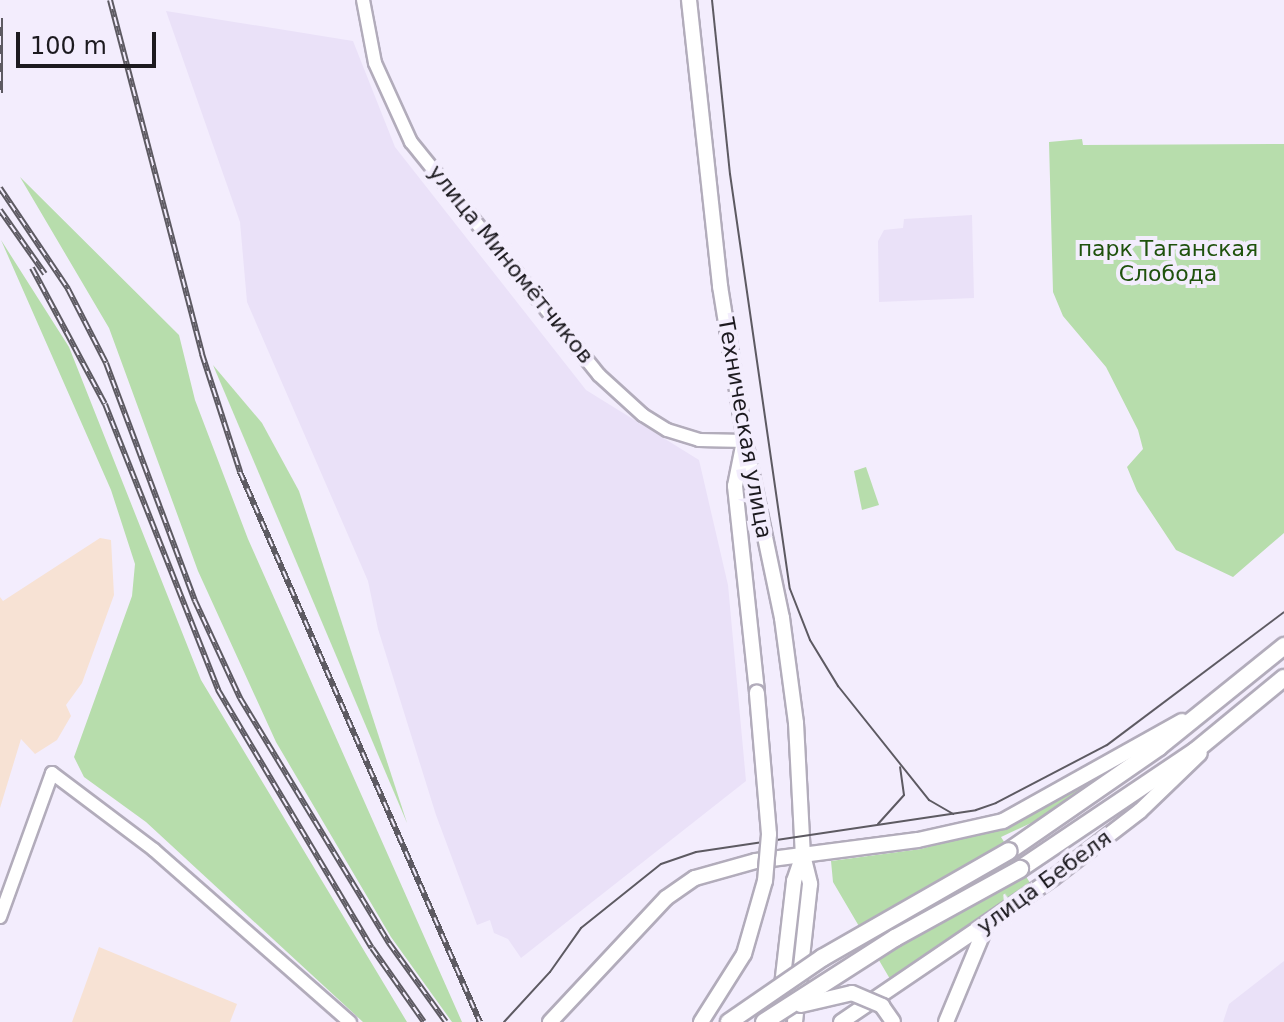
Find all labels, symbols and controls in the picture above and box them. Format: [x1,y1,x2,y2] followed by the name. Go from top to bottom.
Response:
[20,16,160,66] scale bar
[30,32,107,60] text: 100 m
[423,159,599,369] street label: улица Миномётчиков
[1078,235,1258,286] park label: парк Таганская Слобода
[713,315,777,541] street label: Техническая улица
[972,824,1116,940] street label: улица Бебеля

